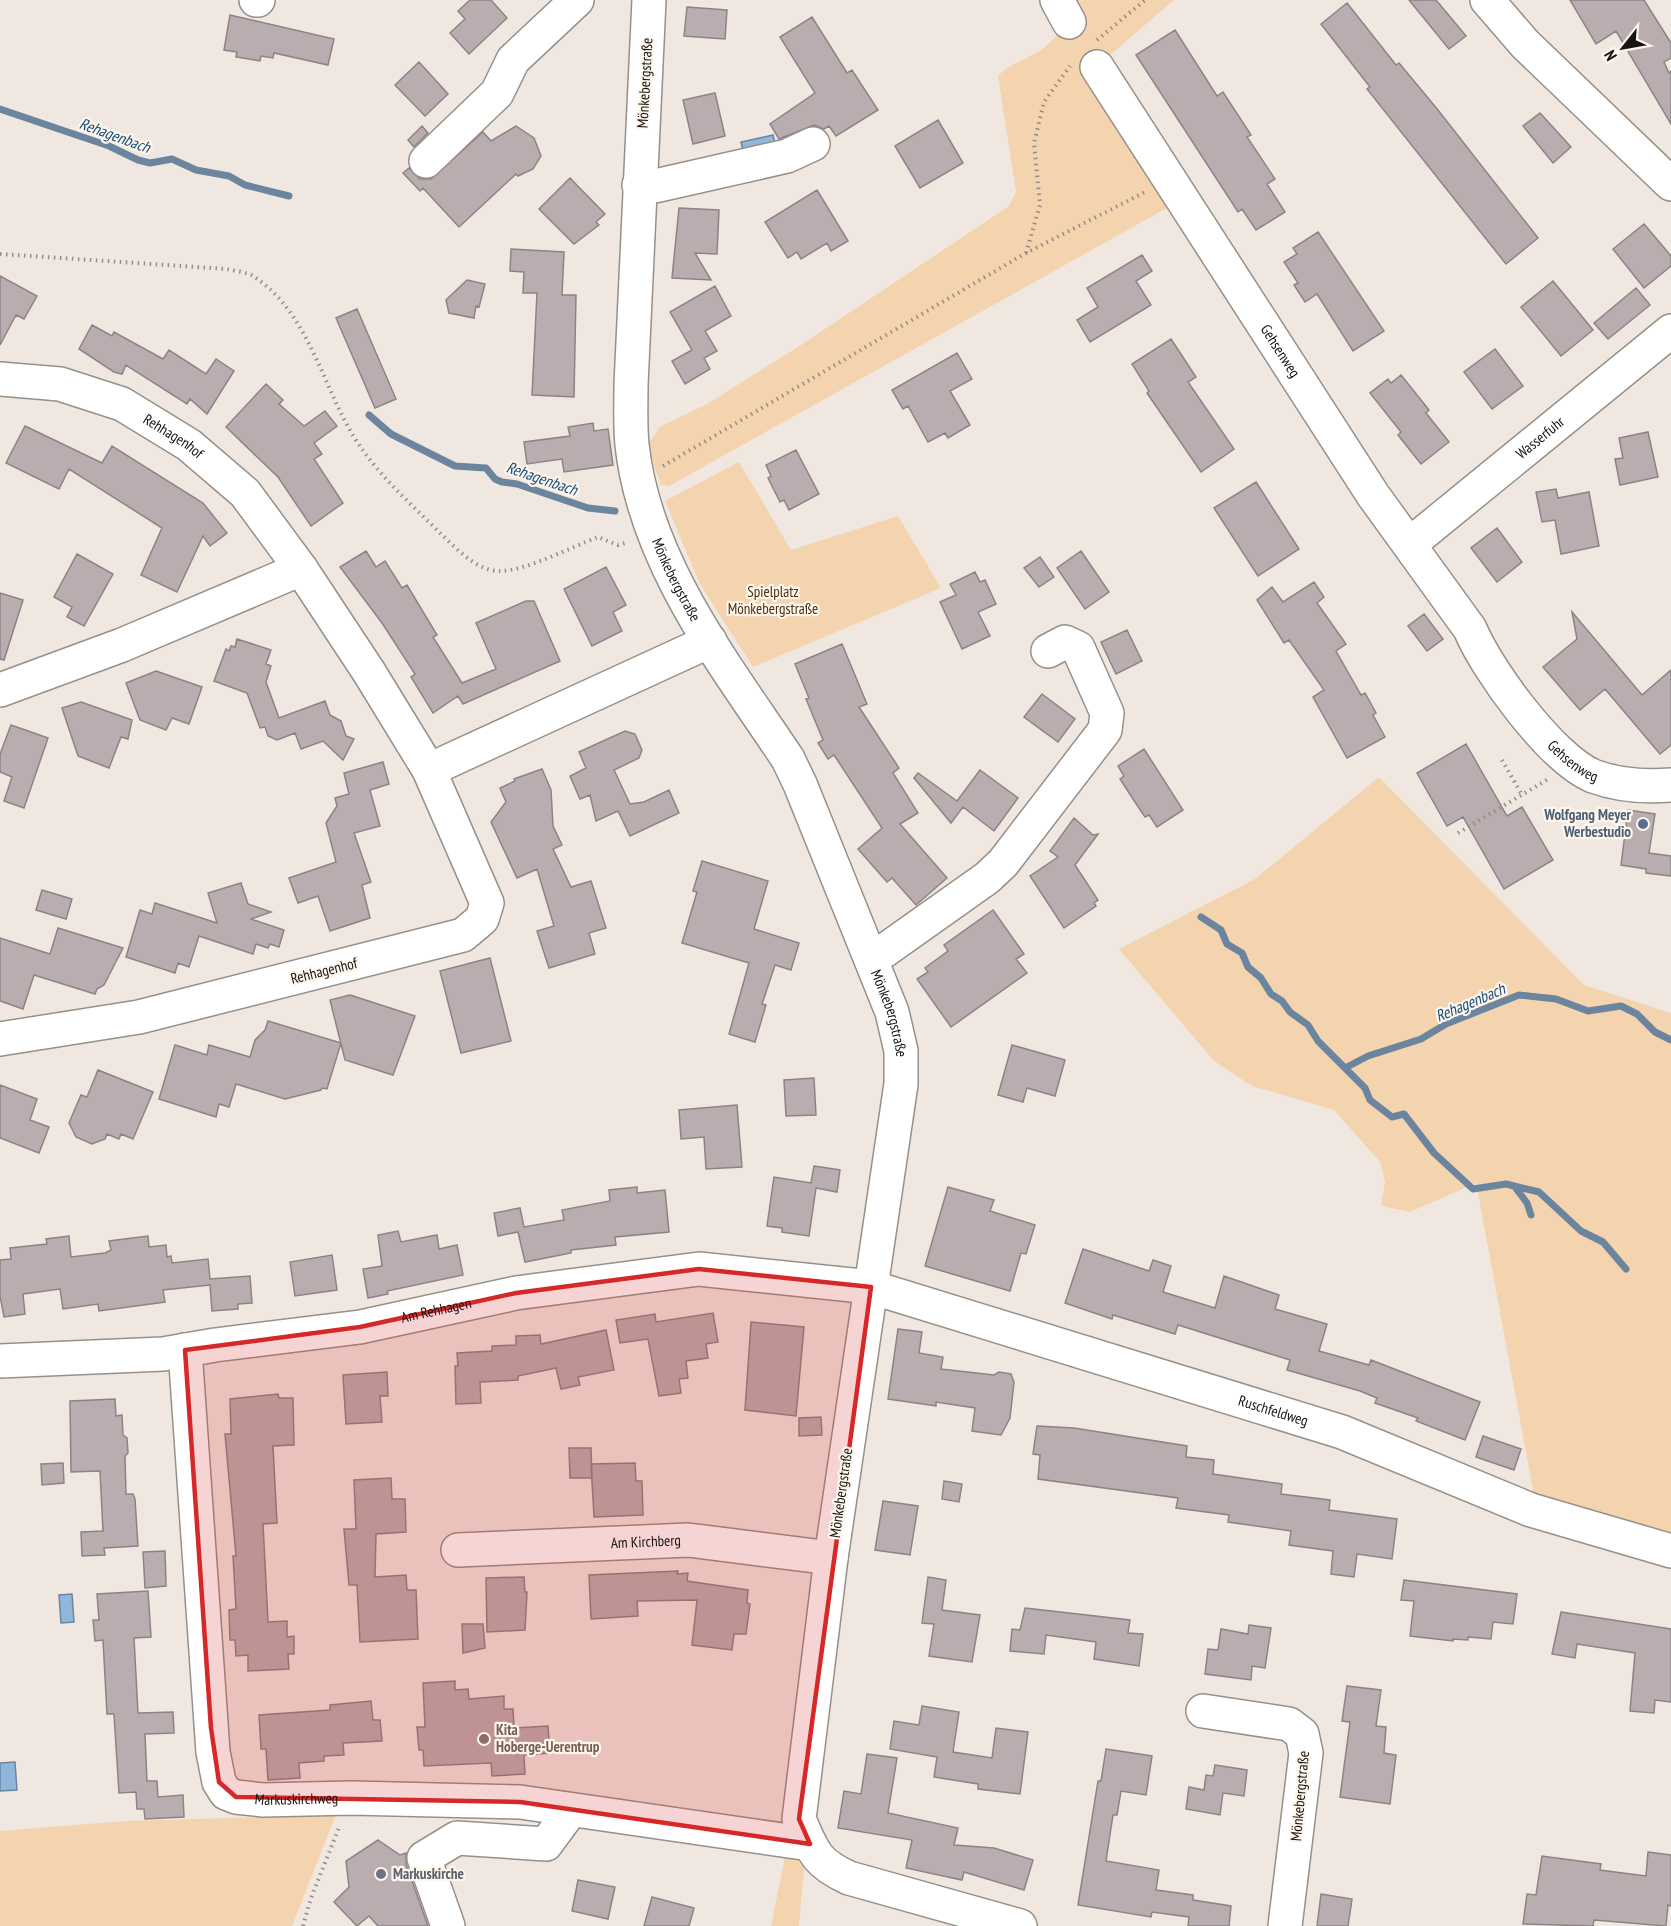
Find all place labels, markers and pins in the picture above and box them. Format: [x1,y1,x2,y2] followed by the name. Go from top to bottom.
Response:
[1543,805,1632,841] place label: Wolfgang Meyer Werbestudio
[1636,817,1650,831] marker: Wolfgang Meyer Werbestudio
[496,1720,600,1756] place label: Kita Hoberge-Uerentrup
[477,1732,491,1746] marker: Kita Hoberge-Uerentrup
[393,1864,464,1883] place label: Markuskirche
[374,1867,388,1881] marker: Markuskirche

